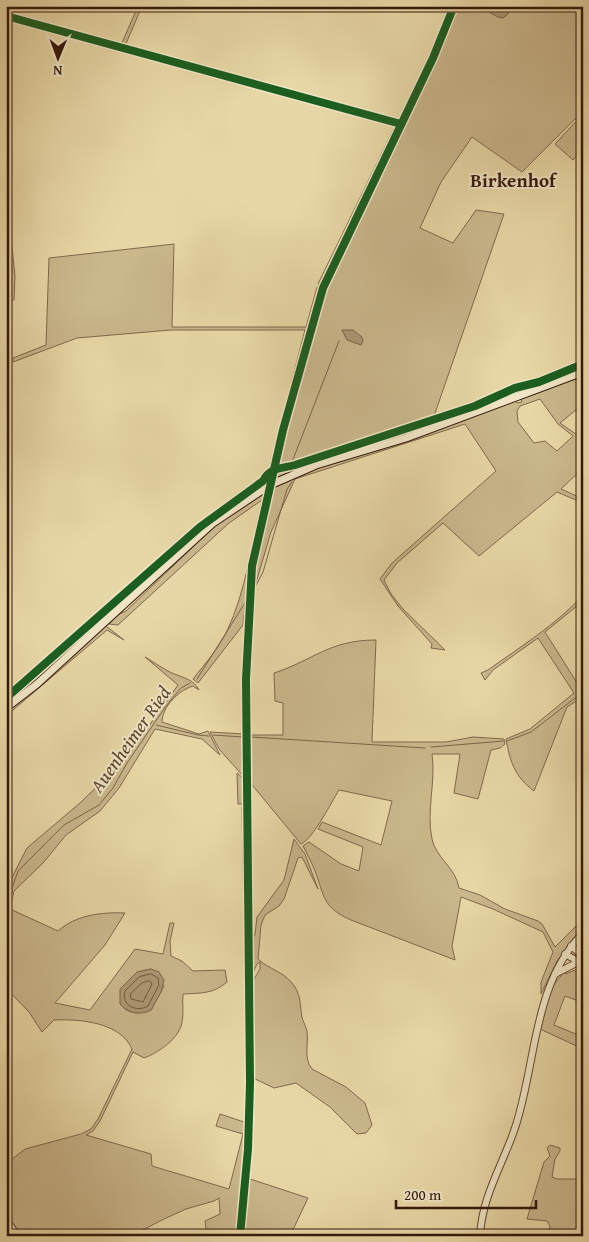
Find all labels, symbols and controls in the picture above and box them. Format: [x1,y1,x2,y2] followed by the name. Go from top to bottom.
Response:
[32,32,82,82] north arrow
[52,61,63,81] text: N
[470,166,558,194] district label: Birkenhof
[82,680,177,799] water label: Auenheimer Ried
[396,1177,536,1209] scale bar
[404,1184,442,1205] text: 200 m

